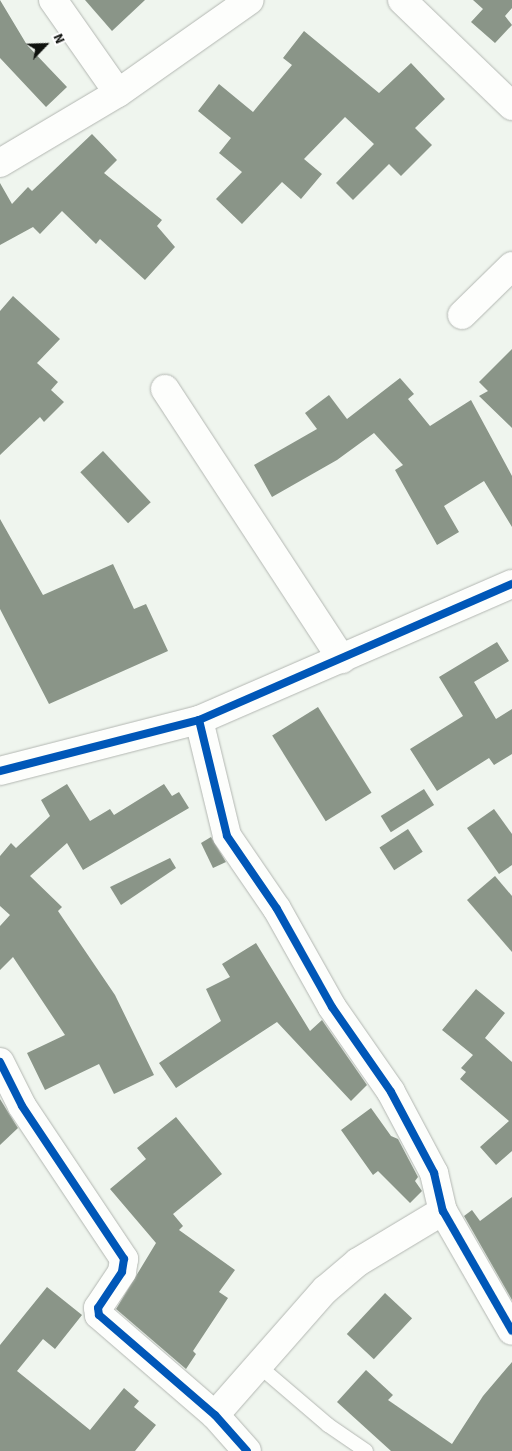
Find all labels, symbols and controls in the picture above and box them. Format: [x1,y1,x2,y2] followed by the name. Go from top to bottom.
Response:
[20,20,70,70] north arrow
[48,31,70,47] text: N

